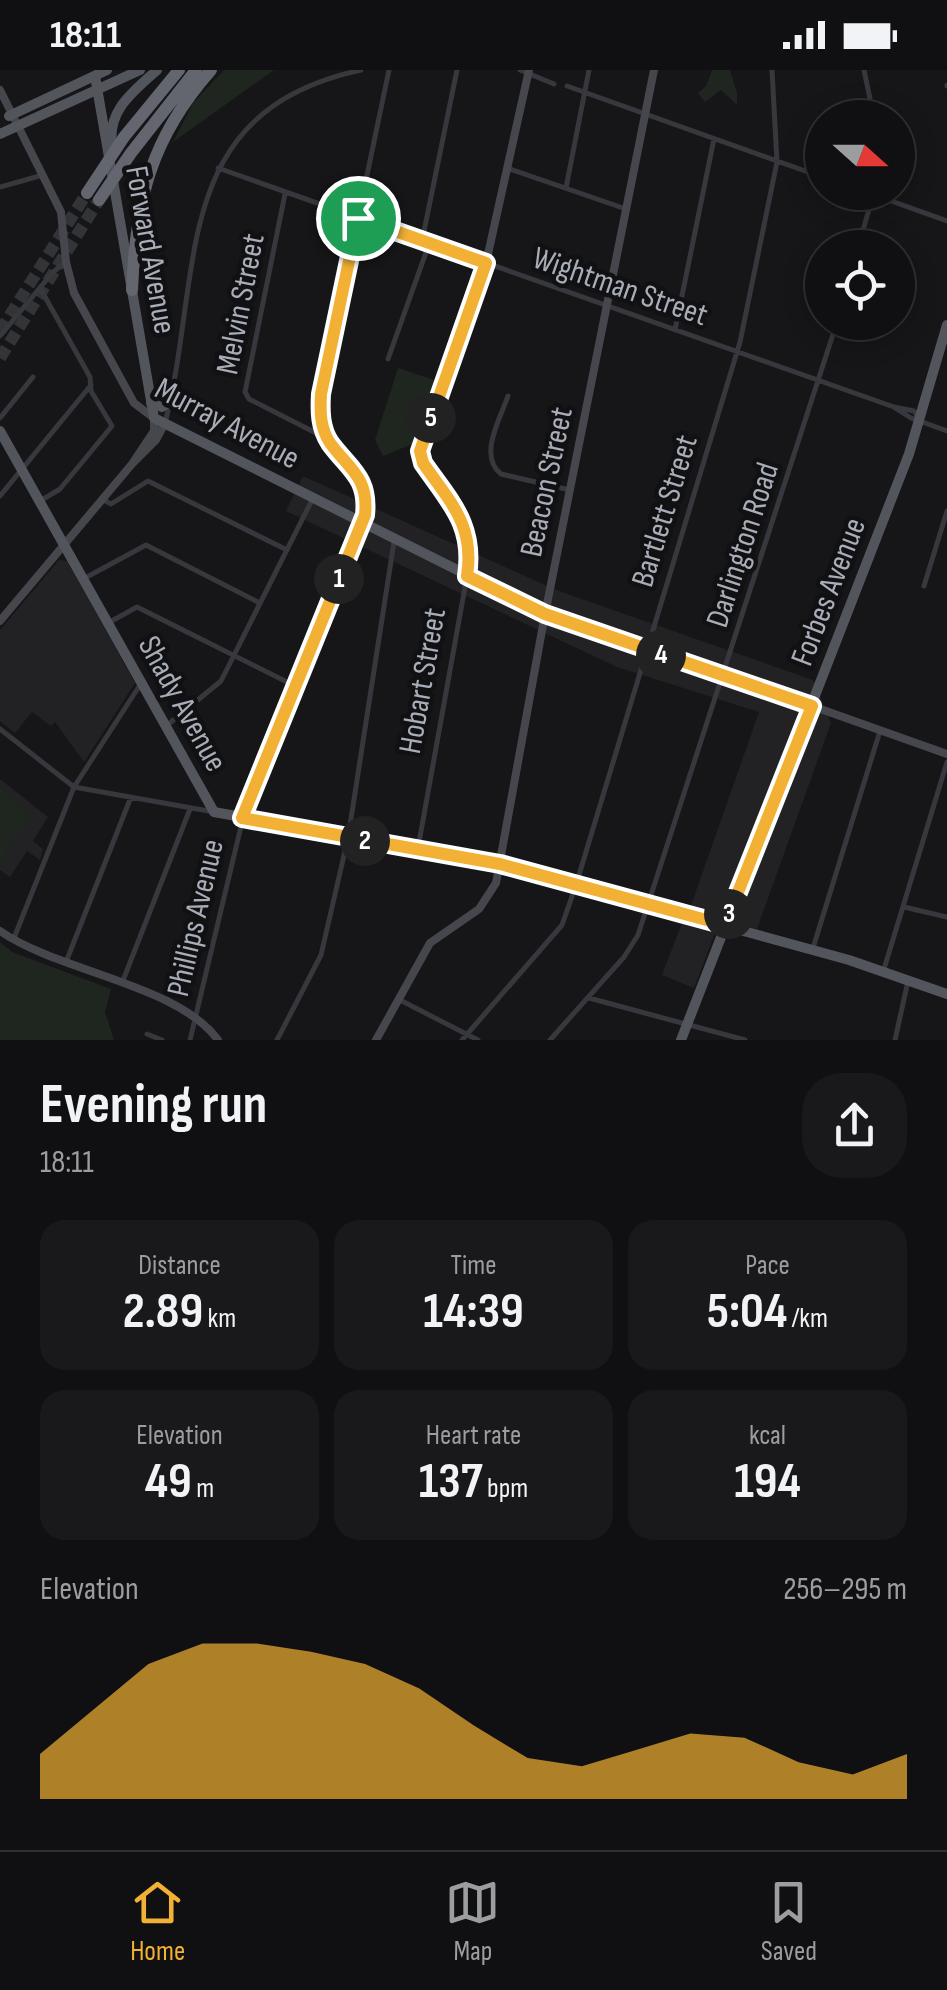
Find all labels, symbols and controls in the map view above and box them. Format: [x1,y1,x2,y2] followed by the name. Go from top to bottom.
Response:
[50,13,121,58] text: 18:11
[805,100,915,210] north arrow
[805,100,915,340] map controls
[116,163,184,337] street label: Forward Avenue
[316,176,401,261] pin
[331,191,386,246] icon: arrive
[208,230,274,378] street label: Melvin Street
[805,230,915,340] button: locate
[527,239,713,335] street label: Wightman Street
[148,370,306,478] street label: Murray Avenue
[406,393,456,443] pin: 5
[425,401,437,434] text: 5
[512,404,582,560] street label: Beacon Street
[623,430,707,592] street label: Bartlett Street
[698,458,788,632] street label: Darlington Road
[783,513,875,671] street label: Forbes Avenue
[314,554,364,604] pin: 1
[334,562,344,595] text: 1
[391,605,455,757] street label: Hobart Street
[129,629,235,779] street label: Shady Avenue
[636,630,686,680] pin: 4
[654,638,668,671] text: 4
[340,816,390,866] pin: 2
[359,824,371,857] text: 2
[159,836,233,1000] street label: Phillips Avenue
[704,889,754,939] pin: 3
[723,897,735,930] text: 3
[40,1072,267,1139] text: Evening run
[802,1073,907,1178] button: share
[40,1143,94,1182] text: 18:11
[138,1249,221,1282] text: Distance
[451,1249,496,1282] text: Time
[745,1249,790,1282] text: Pace
[123,1282,203,1342] text: 2.89
[423,1282,524,1342] text: 14:39
[707,1282,787,1342] text: 5:04
[203,1302,236,1335] text: km
[787,1302,828,1335] text: /km
[136,1419,223,1452] text: Elevation
[426,1419,521,1452] text: Heart rate
[749,1419,786,1452] text: kcal
[145,1452,192,1512] text: 49
[419,1452,483,1512] text: 137
[734,1452,801,1512] text: 194
[192,1472,214,1505] text: m
[483,1472,528,1505] text: bpm
[40,1570,139,1609] text: Elevation
[783,1570,907,1609] text: 256–295 m
[130,1875,185,1968] tab: Home
[445,1875,500,1968] tab: Map
[761,1875,817,1968] tab: Saved

